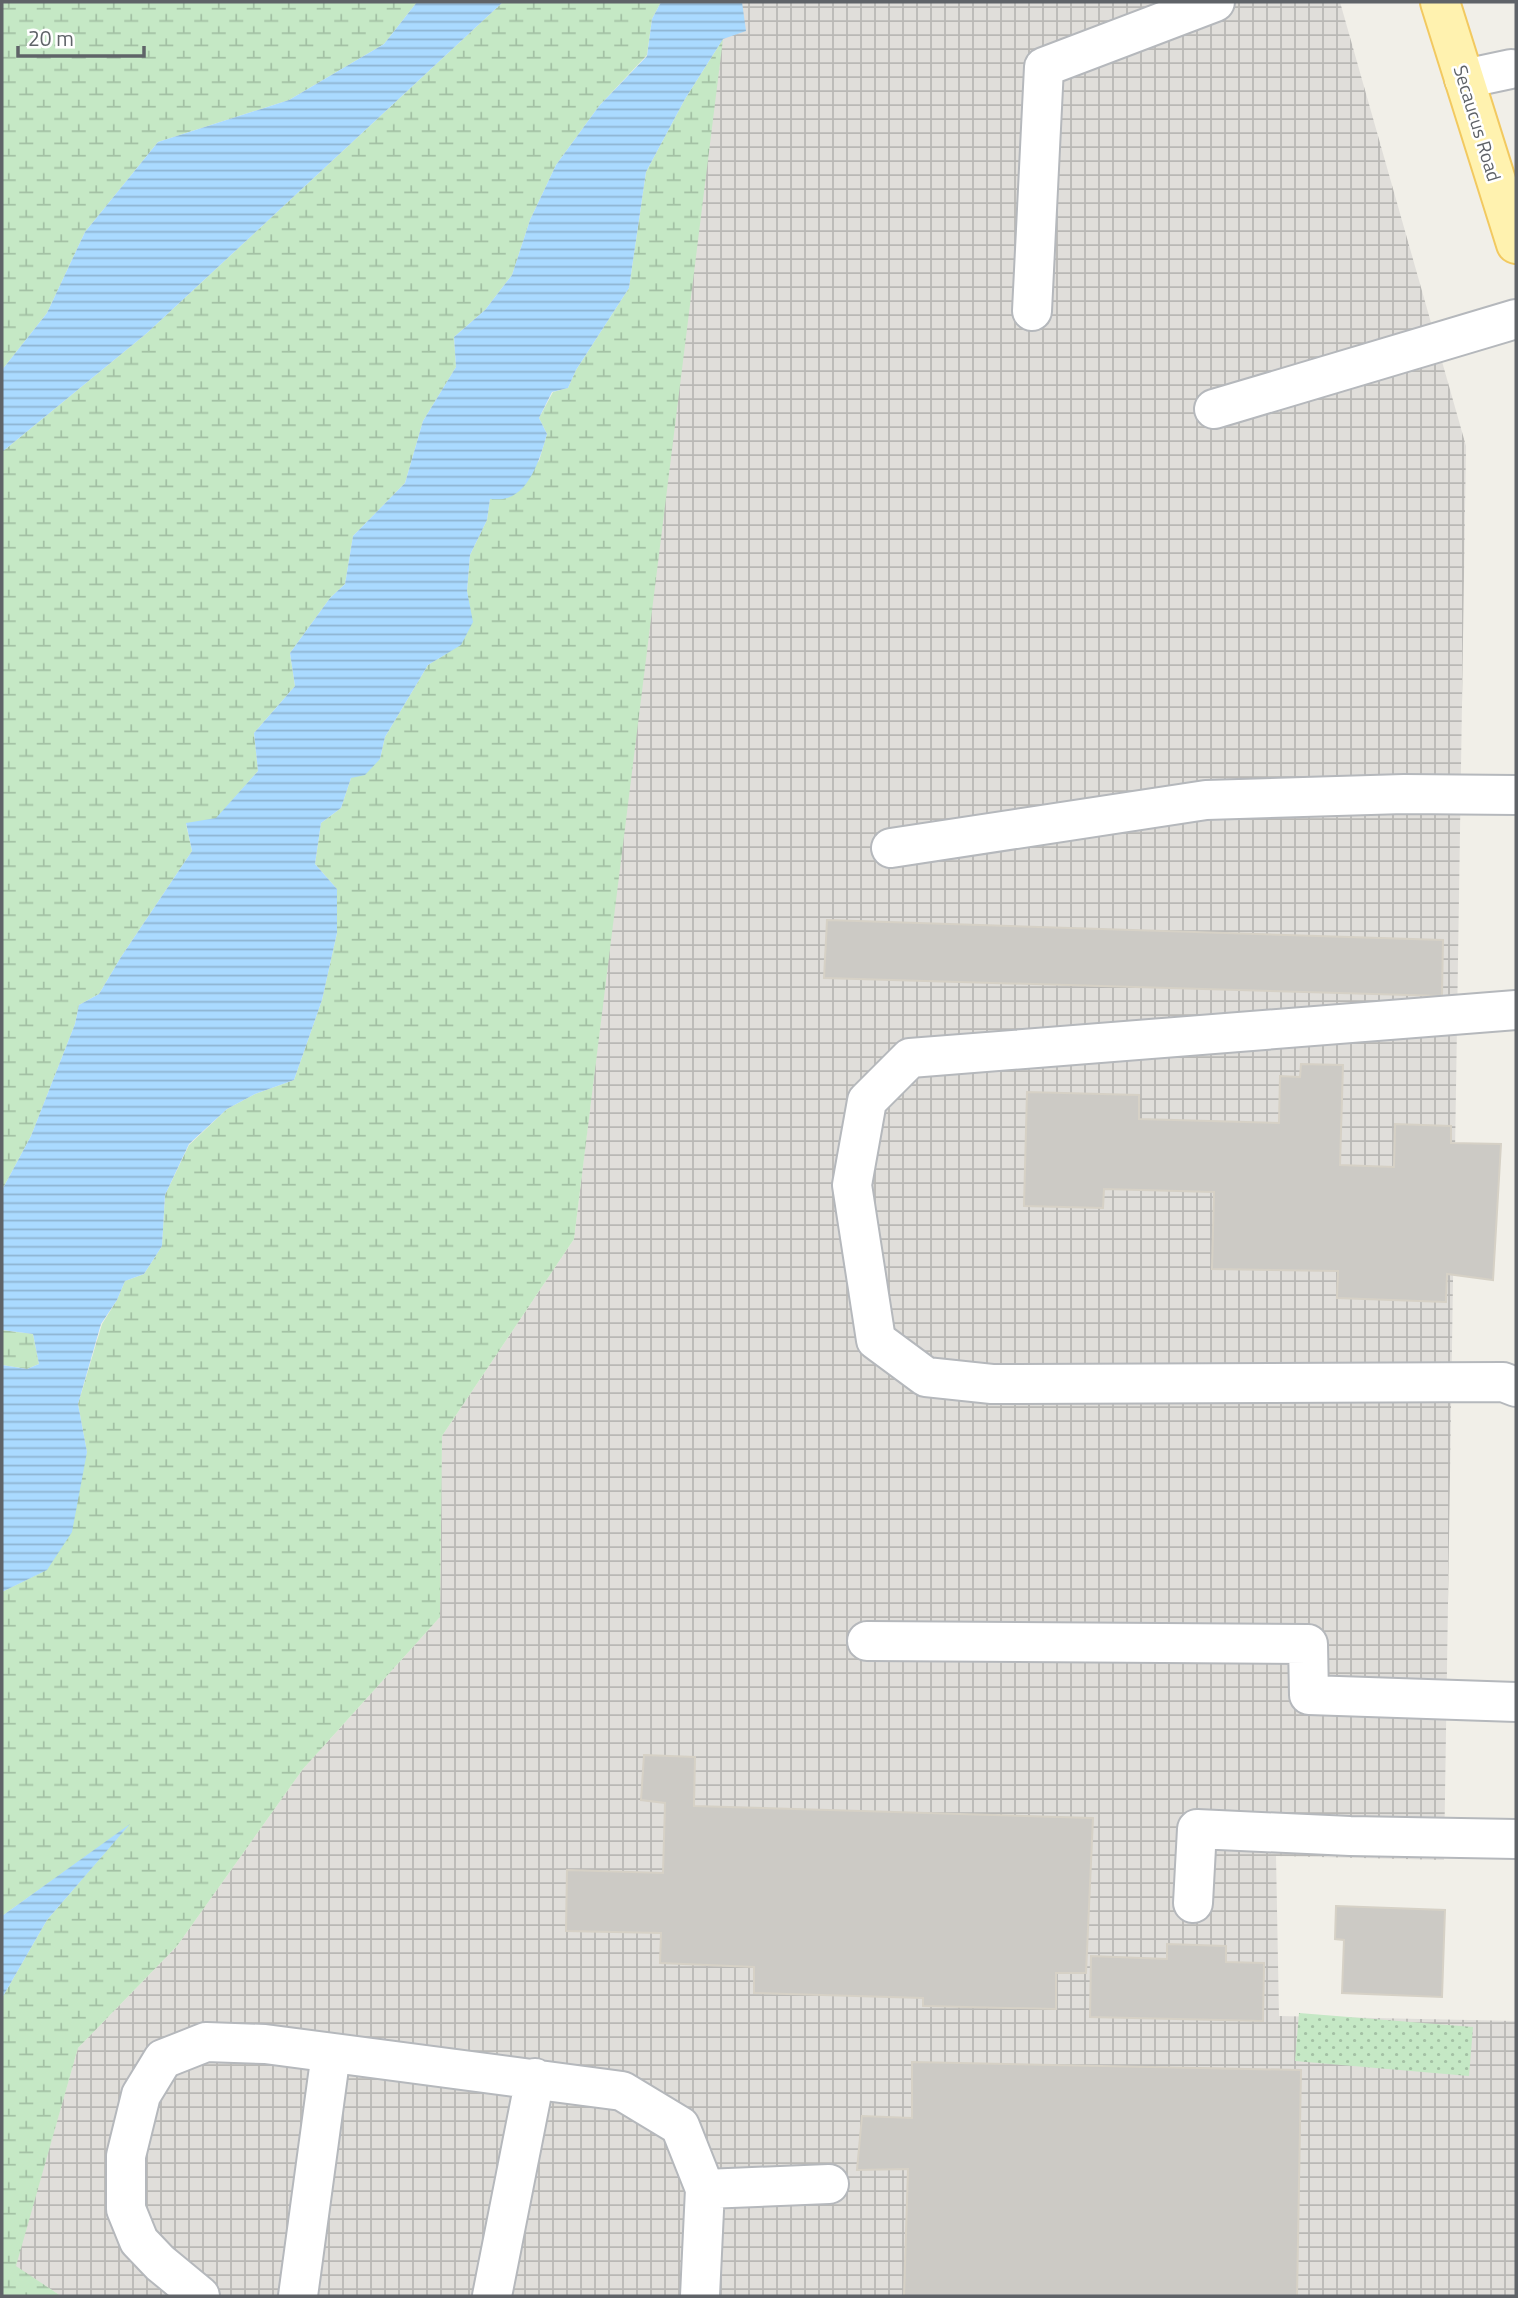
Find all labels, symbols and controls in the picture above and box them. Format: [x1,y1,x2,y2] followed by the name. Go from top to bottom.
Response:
[18,14,144,58] scale bar
[28,22,74,54] text: 20 m
[1447,61,1509,185] street label: Secaucus Road

